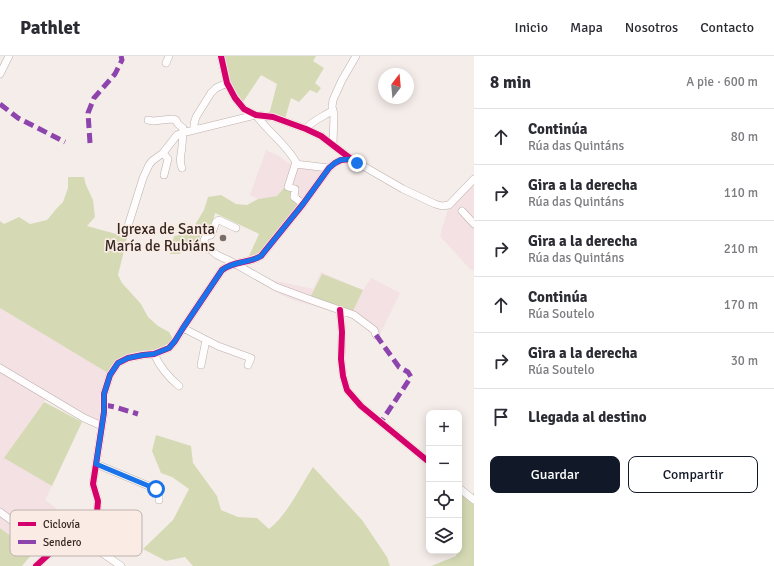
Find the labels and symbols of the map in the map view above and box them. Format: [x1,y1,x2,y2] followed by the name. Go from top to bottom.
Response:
[378,68,414,104] north arrow
[348,154,366,172] route end
[105,220,215,255] place label: Igrexa de Santa María de Rubiáns
[218,233,228,243] marker: Igrexa de Santa María de Rubiáns
[147,480,165,498] route start
[10,510,142,556] legend
[43,518,81,531] text: Ciclovía
[43,536,82,549] text: Sendero

